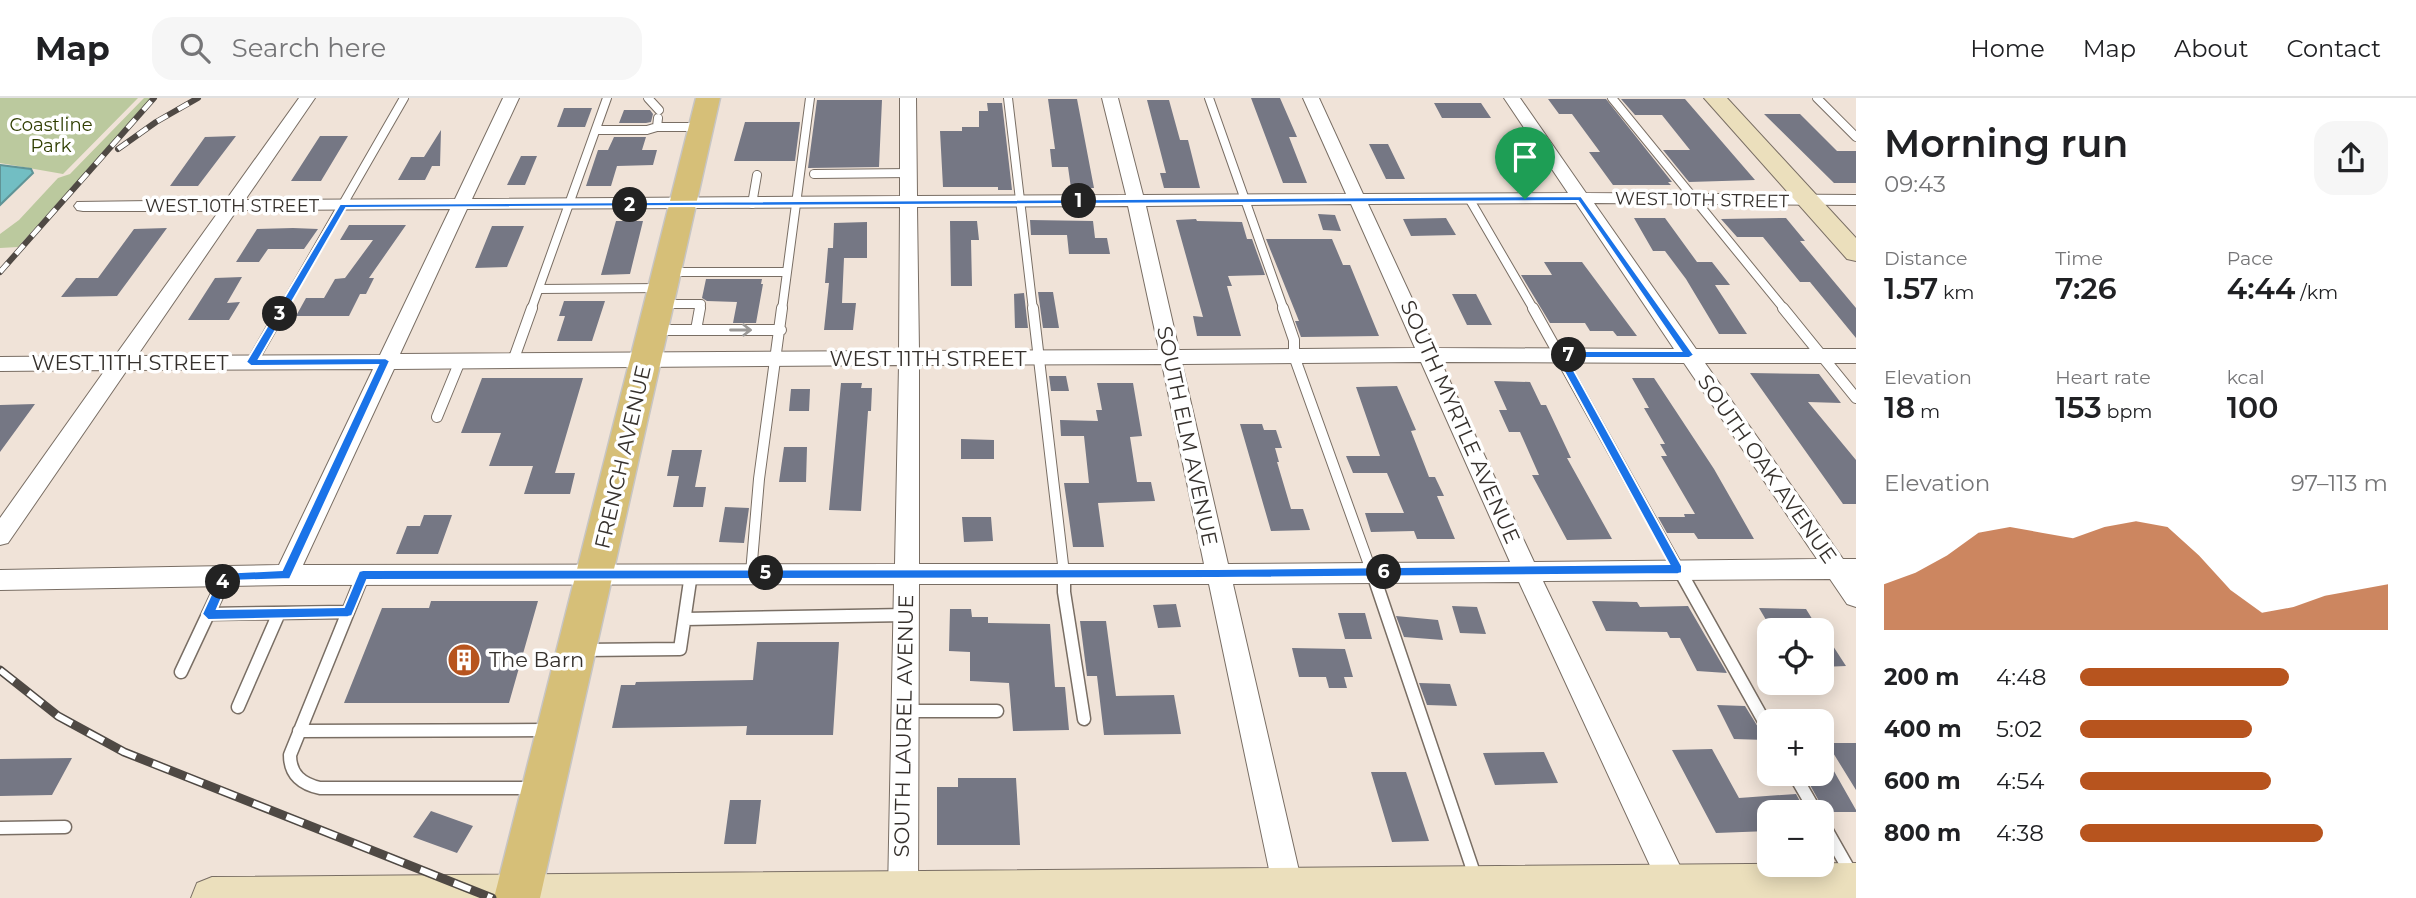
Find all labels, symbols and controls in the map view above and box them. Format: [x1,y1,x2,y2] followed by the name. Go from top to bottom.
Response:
[152,17,642,80] search box
[35,28,110,68] text: Map
[176,29,214,67] icon: search
[232,32,386,64] text: Search here
[1970,34,2045,63] text: Home
[2083,34,2136,63] text: Map
[2174,34,2248,63] text: About
[2286,34,2381,63] text: Contact
[9,114,93,157] park label: Coastline Park
[1884,120,2128,167] text: Morning run
[2314,121,2388,195] button: share
[1495,127,1555,199] pin
[1506,138,1544,176] icon: arrive
[1884,170,1946,198] text: 09:43
[1062,184,1096,218] pin: 1
[1615,187,1790,213] street label: WEST 10TH STREET
[612,188,648,222] pin: 2
[1075,189,1082,212] text: 1
[624,193,635,216] text: 2
[145,195,320,217] street label: WEST 10TH STREET
[1884,247,1967,270] text: Distance
[2055,247,2103,270] text: Time
[2227,247,2273,270] text: Pace
[1884,270,1938,307] text: 1.57
[2055,270,2117,307] text: 7:26
[2227,270,2295,307] text: 4:44
[1938,281,1975,304] text: km
[2295,281,2338,304] text: /km
[262,296,298,332] pin: 3
[1395,296,1525,547] street label: SOUTH MYRTLE AVENUE
[274,302,285,325] text: 3
[730,323,753,337] one-way arrow
[1152,324,1223,548] street label: SOUTH ELM AVENUE
[1552,338,1586,372] pin: 7
[1563,343,1574,366] text: 7
[829,346,1027,371] street label: WEST 11TH STREET
[31,350,229,375] street label: WEST 11TH STREET
[589,363,656,551] street label: FRENCH AVENUE
[1884,366,1972,389] text: Elevation
[2055,366,2151,389] text: Heart rate
[2227,366,2265,389] text: kcal
[1693,369,1842,568] street label: SOUTH OAK AVENUE
[1884,389,1915,426] text: 18
[2055,389,2102,426] text: 153
[2227,389,2278,426] text: 100
[1915,400,1940,423] text: m
[2102,400,2153,423] text: bpm
[1884,469,1990,497] text: Elevation
[2291,469,2388,497] text: 97–113 m
[1366,554,1402,589] pin: 6
[748,556,784,590] pin: 5
[1377,560,1390,583] text: 6
[760,561,771,584] text: 5
[206,564,241,600] pin: 4
[216,570,229,593] text: 4
[889,594,918,858] street label: SOUTH LAUREL AVENUE
[1757,618,1834,877] map controls
[1757,618,1834,695] button: locate
[445,641,483,679] building icon: The Barn
[489,647,584,672] place label: The Barn
[1884,663,1959,691] text: 200 m
[1996,663,2046,691] text: 4:48
[1757,709,1834,786] button: +
[1884,715,1962,743] text: 400 m
[1996,715,2042,743] text: 5:02
[1884,767,1961,795] text: 600 m
[1996,767,2044,795] text: 4:54
[1757,800,1834,877] button: −
[1884,819,1961,847] text: 800 m
[1996,819,2044,847] text: 4:38

